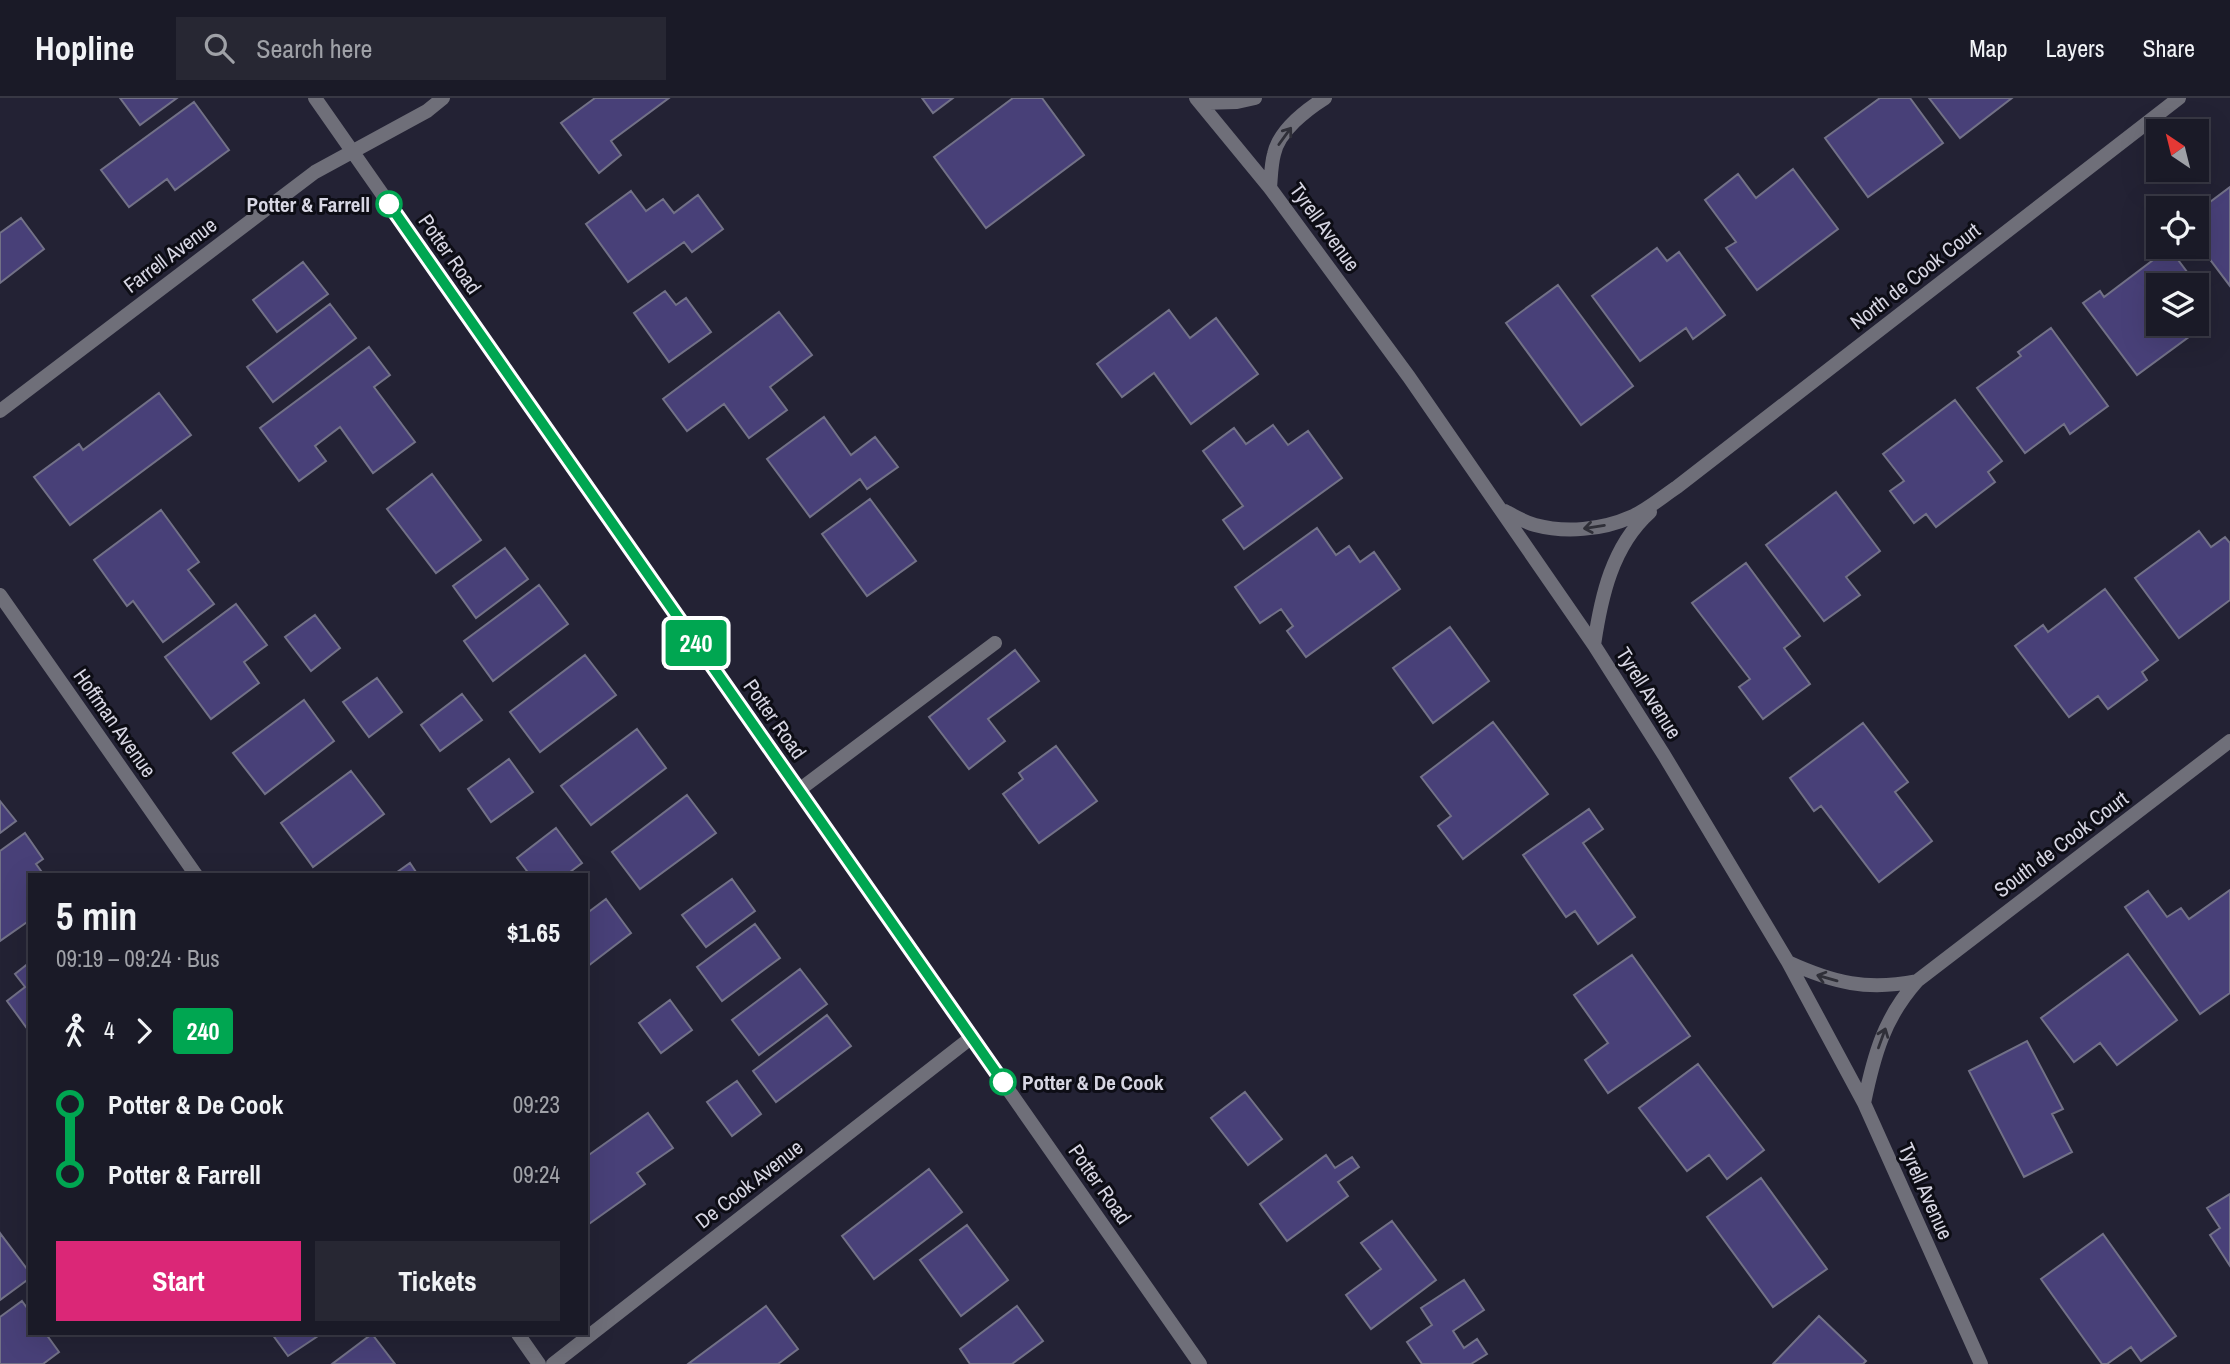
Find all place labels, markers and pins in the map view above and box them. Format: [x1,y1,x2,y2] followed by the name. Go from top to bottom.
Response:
[246,190,370,219] place label: Potter & Farrell
[376,191,402,217] marker: Potter & Farrell
[1022,1068,1164,1097] place label: Potter & De Cook
[990,1069,1016,1095] marker: Potter & De Cook

